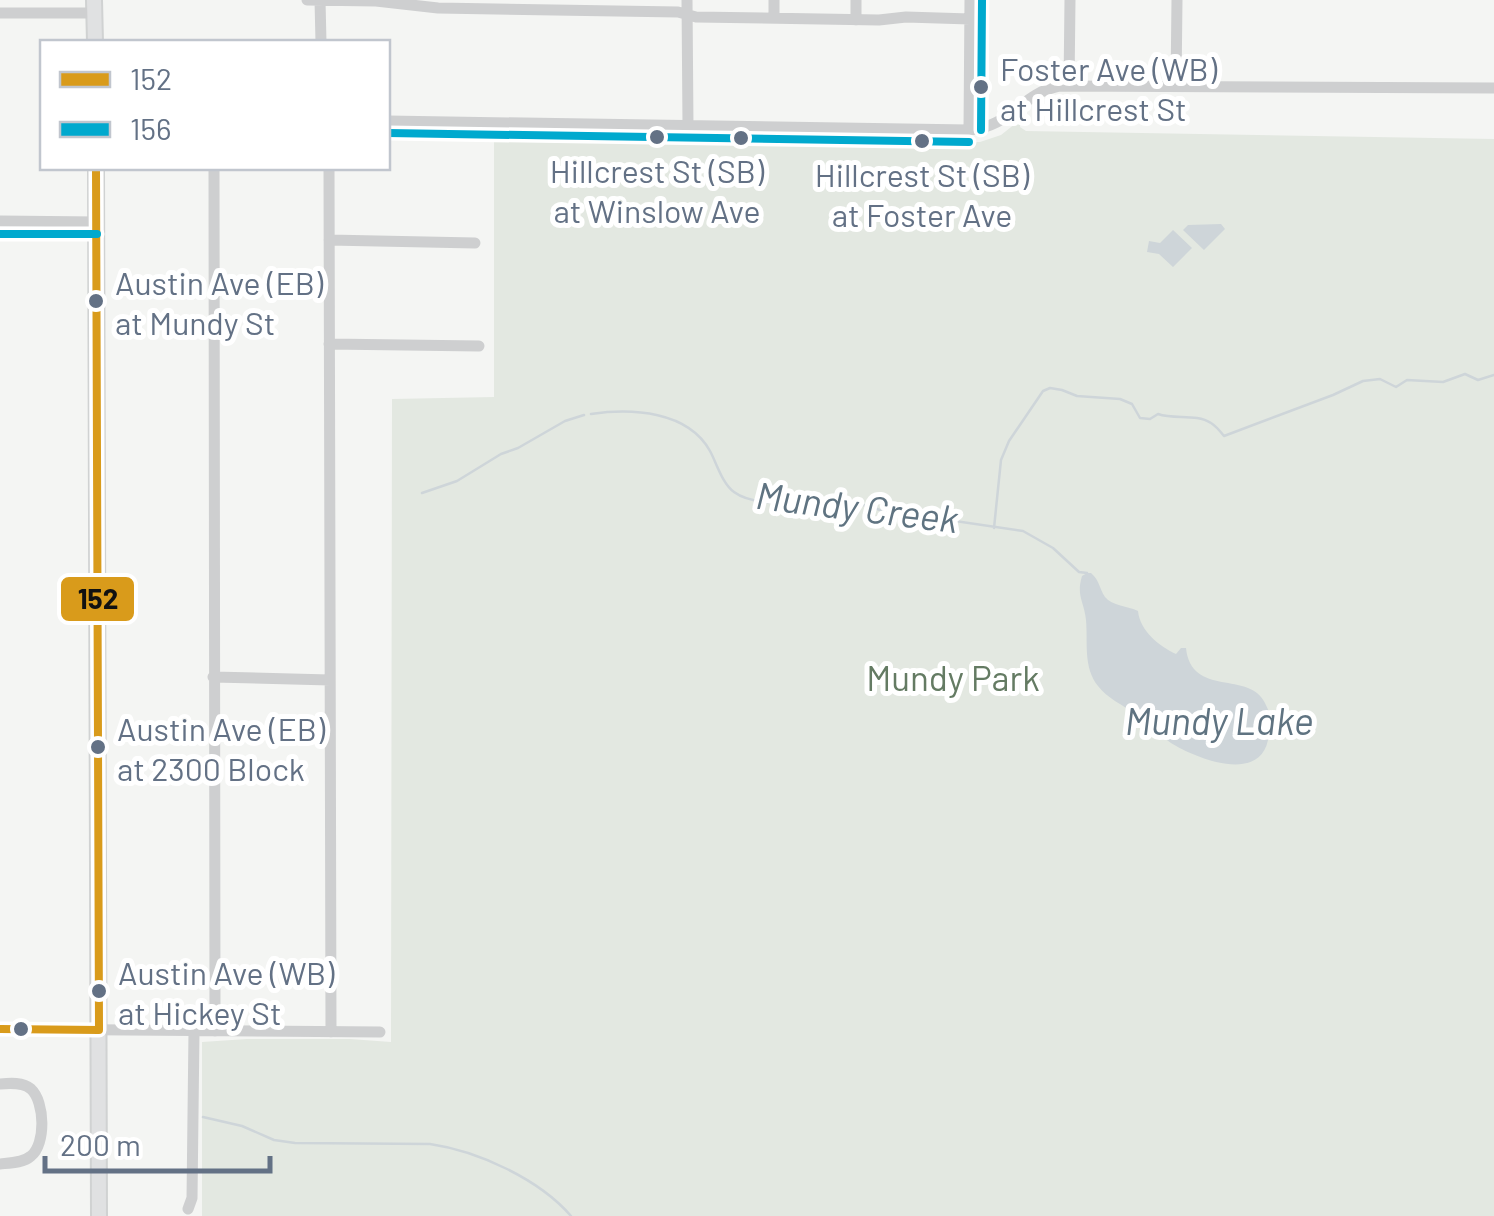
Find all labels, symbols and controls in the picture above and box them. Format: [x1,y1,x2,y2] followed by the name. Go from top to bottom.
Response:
[40,40,390,170] legend
[1000,49,1218,127] place label: Foster Ave (WB) at Hillcrest St
[130,60,172,96] text: 152
[971,77,991,97] marker: Foster Ave (WB) at Hillcrest St
[130,110,171,146] text: 156
[647,127,667,147] marker: Hillcrest St (SB) at Winslow Ave
[731,128,751,148] unlabelled marker
[912,131,932,151] marker: Hillcrest St (SB) at Foster Ave
[550,151,765,229] place label: Hillcrest St (SB) at Winslow Ave
[815,155,1030,233] place label: Hillcrest St (SB) at Foster Ave
[115,263,324,341] place label: Austin Ave (EB) at Mundy St
[86,291,106,311] marker: Austin Ave (EB) at Mundy St
[753,471,962,541] water label: Mundy Creek
[59,575,136,623] line badge: 152
[78,581,118,615] text: 152
[866,656,1040,698] park label: Mundy Park
[1125,697,1313,743] water label: Mundy Lake
[117,709,326,787] place label: Austin Ave (EB) at 2300 Block
[88,737,108,757] marker: Austin Ave (EB) at 2300 Block
[118,953,335,1031] place label: Austin Ave (WB) at Hickey St
[89,981,109,1001] marker: Austin Ave (WB) at Hickey St
[11,1019,31,1039] unlabelled marker
[45,1111,270,1173] scale bar
[60,1126,141,1162] text: 200 m

